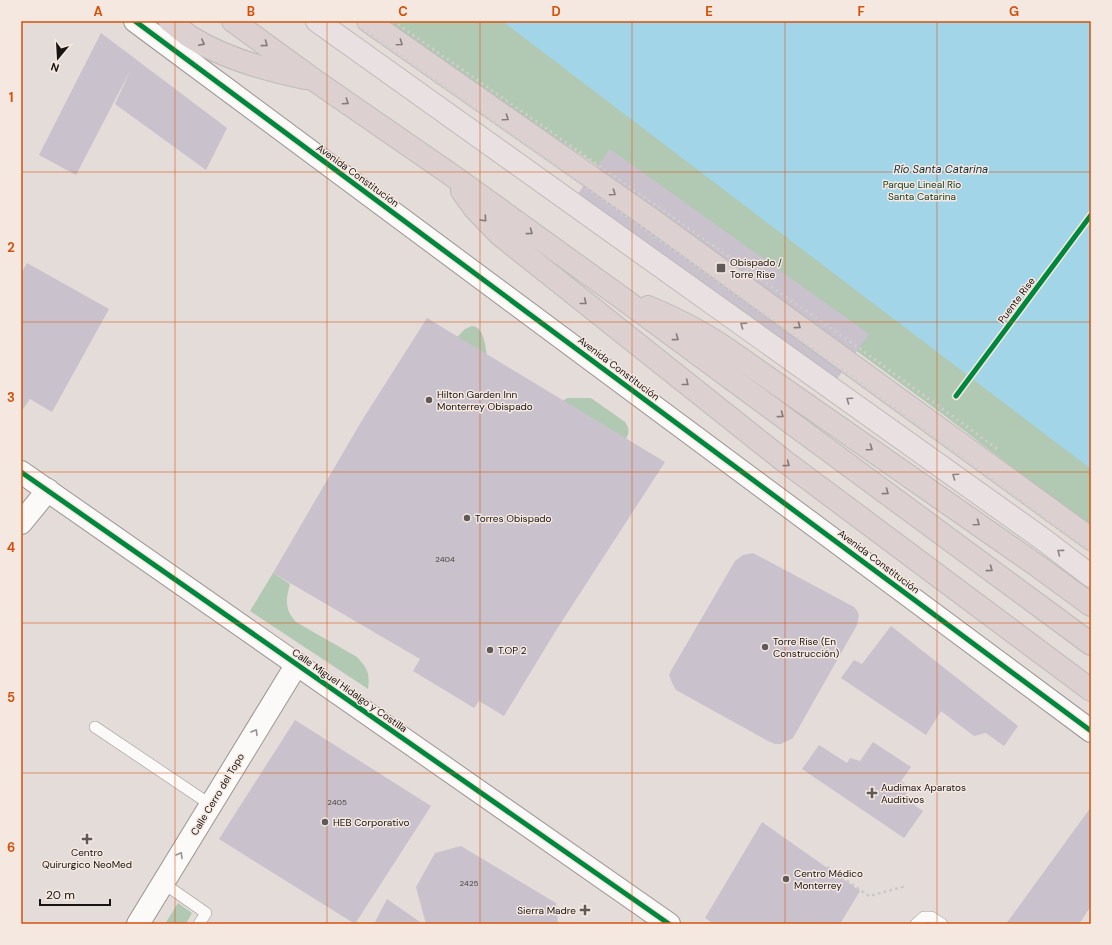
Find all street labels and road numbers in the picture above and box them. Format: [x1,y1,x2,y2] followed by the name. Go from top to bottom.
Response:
[314,141,402,210] street label: Avenida Constitución
[995,275,1038,326] street label: Puente Rise
[575,333,662,403] street label: Avenida Constitución
[835,526,922,596] street label: Avenida Constitución
[290,646,410,735] street label: Calle Miguel Hidalgo y Costilla
[188,751,247,838] street label: Calle Cerro del Topo

